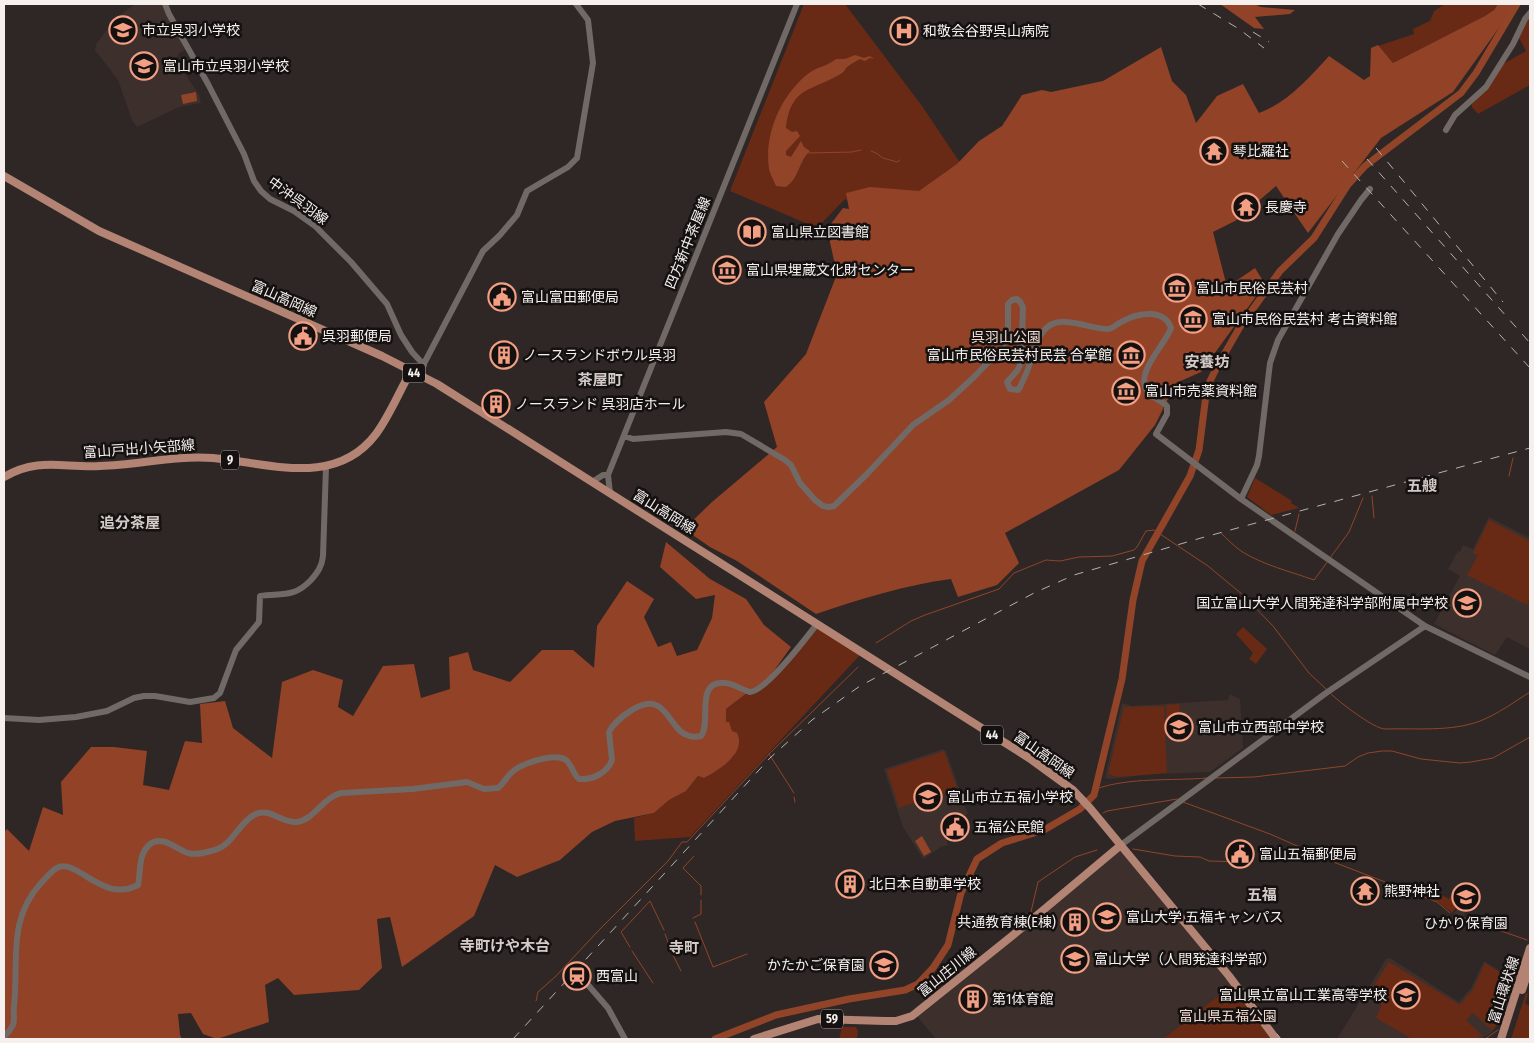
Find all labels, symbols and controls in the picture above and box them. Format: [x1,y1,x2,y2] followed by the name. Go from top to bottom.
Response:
[108,15,138,45] school or university icon: 市立呉羽小学校
[889,16,919,46] hospital icon: 和敬会谷野呉山病院
[142,22,240,39] place label: 市立呉羽小学校
[923,23,1049,40] place label: 和敬会谷野呉山病院
[129,51,159,81] school or university icon: 富山市立呉羽小学校
[163,58,289,75] place label: 富山市立呉羽小学校
[1199,136,1229,166] temple icon: 琴比羅社
[1233,143,1289,160] place label: 琴比羅社
[265,174,331,228] street label: 中沖呉羽線
[1231,192,1261,222] temple icon: 長慶寺
[662,194,714,292] street label: 四方新中茶屋線
[1265,199,1307,216] place label: 長慶寺
[737,217,767,247] library icon: 富山県立図書館
[771,224,869,241] place label: 富山県立図書館
[712,255,742,285] museum icon: 富山県埋蔵文化財センター
[746,262,914,279] place label: 富山県埋蔵文化財センター
[1162,273,1192,303] museum icon: 富山市民俗民芸村
[249,277,319,321] street label: 富山高岡線
[1196,280,1308,297] place label: 富山市民俗民芸村
[487,282,517,312] public building icon: 富山富田郵便局
[521,289,619,306] place label: 富山富田郵便局
[1178,304,1208,334] museum icon: 富山市民俗民芸村 考古資料館
[1212,311,1397,328] place label: 富山市民俗民芸村 考古資料館
[288,321,318,351] public building icon: 呉羽郵便局
[322,328,392,345] place label: 呉羽郵便局
[971,329,1041,346] park label: 呉羽山公園
[489,340,519,370] building icon: ノースランドボウル呉羽
[1116,340,1146,370] museum icon: 富山市民俗民芸村民芸 合掌館
[523,347,676,364] place label: ノースランドボウル呉羽
[927,347,1112,364] place label: 富山市民俗民芸村民芸 合掌館
[1184,353,1230,371] district label: 安養坊
[403,363,425,382] road number: 44
[577,371,623,389] district label: 茶屋町
[1111,376,1141,406] museum icon: 富山市売薬資料館
[1145,383,1257,400] place label: 富山市売薬資料館
[481,389,511,419] building icon: ノースランド 呉羽店ホール
[515,396,686,413] place label: ノースランド 呉羽店ホール
[83,437,195,461] street label: 富山戸出小矢部線
[221,450,239,470] road number: 9
[1407,477,1438,495] district label: 五艘
[630,486,698,538] street label: 富山高岡線
[100,514,160,532] district label: 追分茶屋
[1452,588,1482,618] school or university icon: 国立富山大学人間発達科学部附属中学校
[1196,595,1448,612] place label: 国立富山大学人間発達科学部附属中学校
[1164,712,1194,742] school or university icon: 富山市立西部中学校
[1198,719,1324,736] place label: 富山市立西部中学校
[981,726,1003,744] road number: 44
[1010,728,1078,782] street label: 富山高岡線
[913,782,943,812] school or university icon: 富山市立五福小学校
[947,789,1073,806] place label: 富山市立五福小学校
[940,812,970,842] public building icon: 五福公民館
[974,819,1044,836] place label: 五福公民館
[1225,839,1255,869] public building icon: 富山五福郵便局
[1259,846,1357,863] place label: 富山五福郵便局
[835,869,865,899] building icon: 北日本自動車学校
[869,876,981,893] place label: 北日本自動車学校
[1350,876,1380,906] temple icon: 熊野神社
[1451,882,1481,912] school or university icon: ひかり保育園
[1384,883,1440,900] place label: 熊野神社
[1247,886,1277,904] district label: 五福
[1092,902,1122,932] school or university icon: 富山大学 五福キャンパス
[1060,907,1090,937] building icon: 共通教育棟(E棟)
[1126,909,1283,926] place label: 富山大学 五福キャンパス
[957,914,1056,931] place label: 共通教育棟(E棟)
[1424,915,1508,932] place label: ひかり保育園
[460,937,550,955] district label: 寺町けや木台
[669,939,699,957] district label: 寺町
[914,943,980,1001] street label: 富山庄川線
[1060,944,1090,974] school or university icon: 富山大学（人間発達科学部）
[869,950,899,980] school or university icon: かたかご保育園
[1094,951,1276,968] place label: 富山大学（人間発達科学部）
[1485,954,1523,1026] street label: 富山環状線
[767,957,865,974] place label: かたかご保育園
[562,961,592,991] station icon: 西富山
[596,968,638,985] place label: 西富山
[1391,980,1421,1010] school or university icon: 富山県立富山工業高等学校
[958,984,988,1014] building icon: 第1体育館
[1219,987,1387,1004] place label: 富山県立富山工業高等学校
[992,991,1053,1008] place label: 第1体育館
[1179,1008,1277,1025] park label: 富山県五福公園
[821,1010,843,1028] road number: 59

